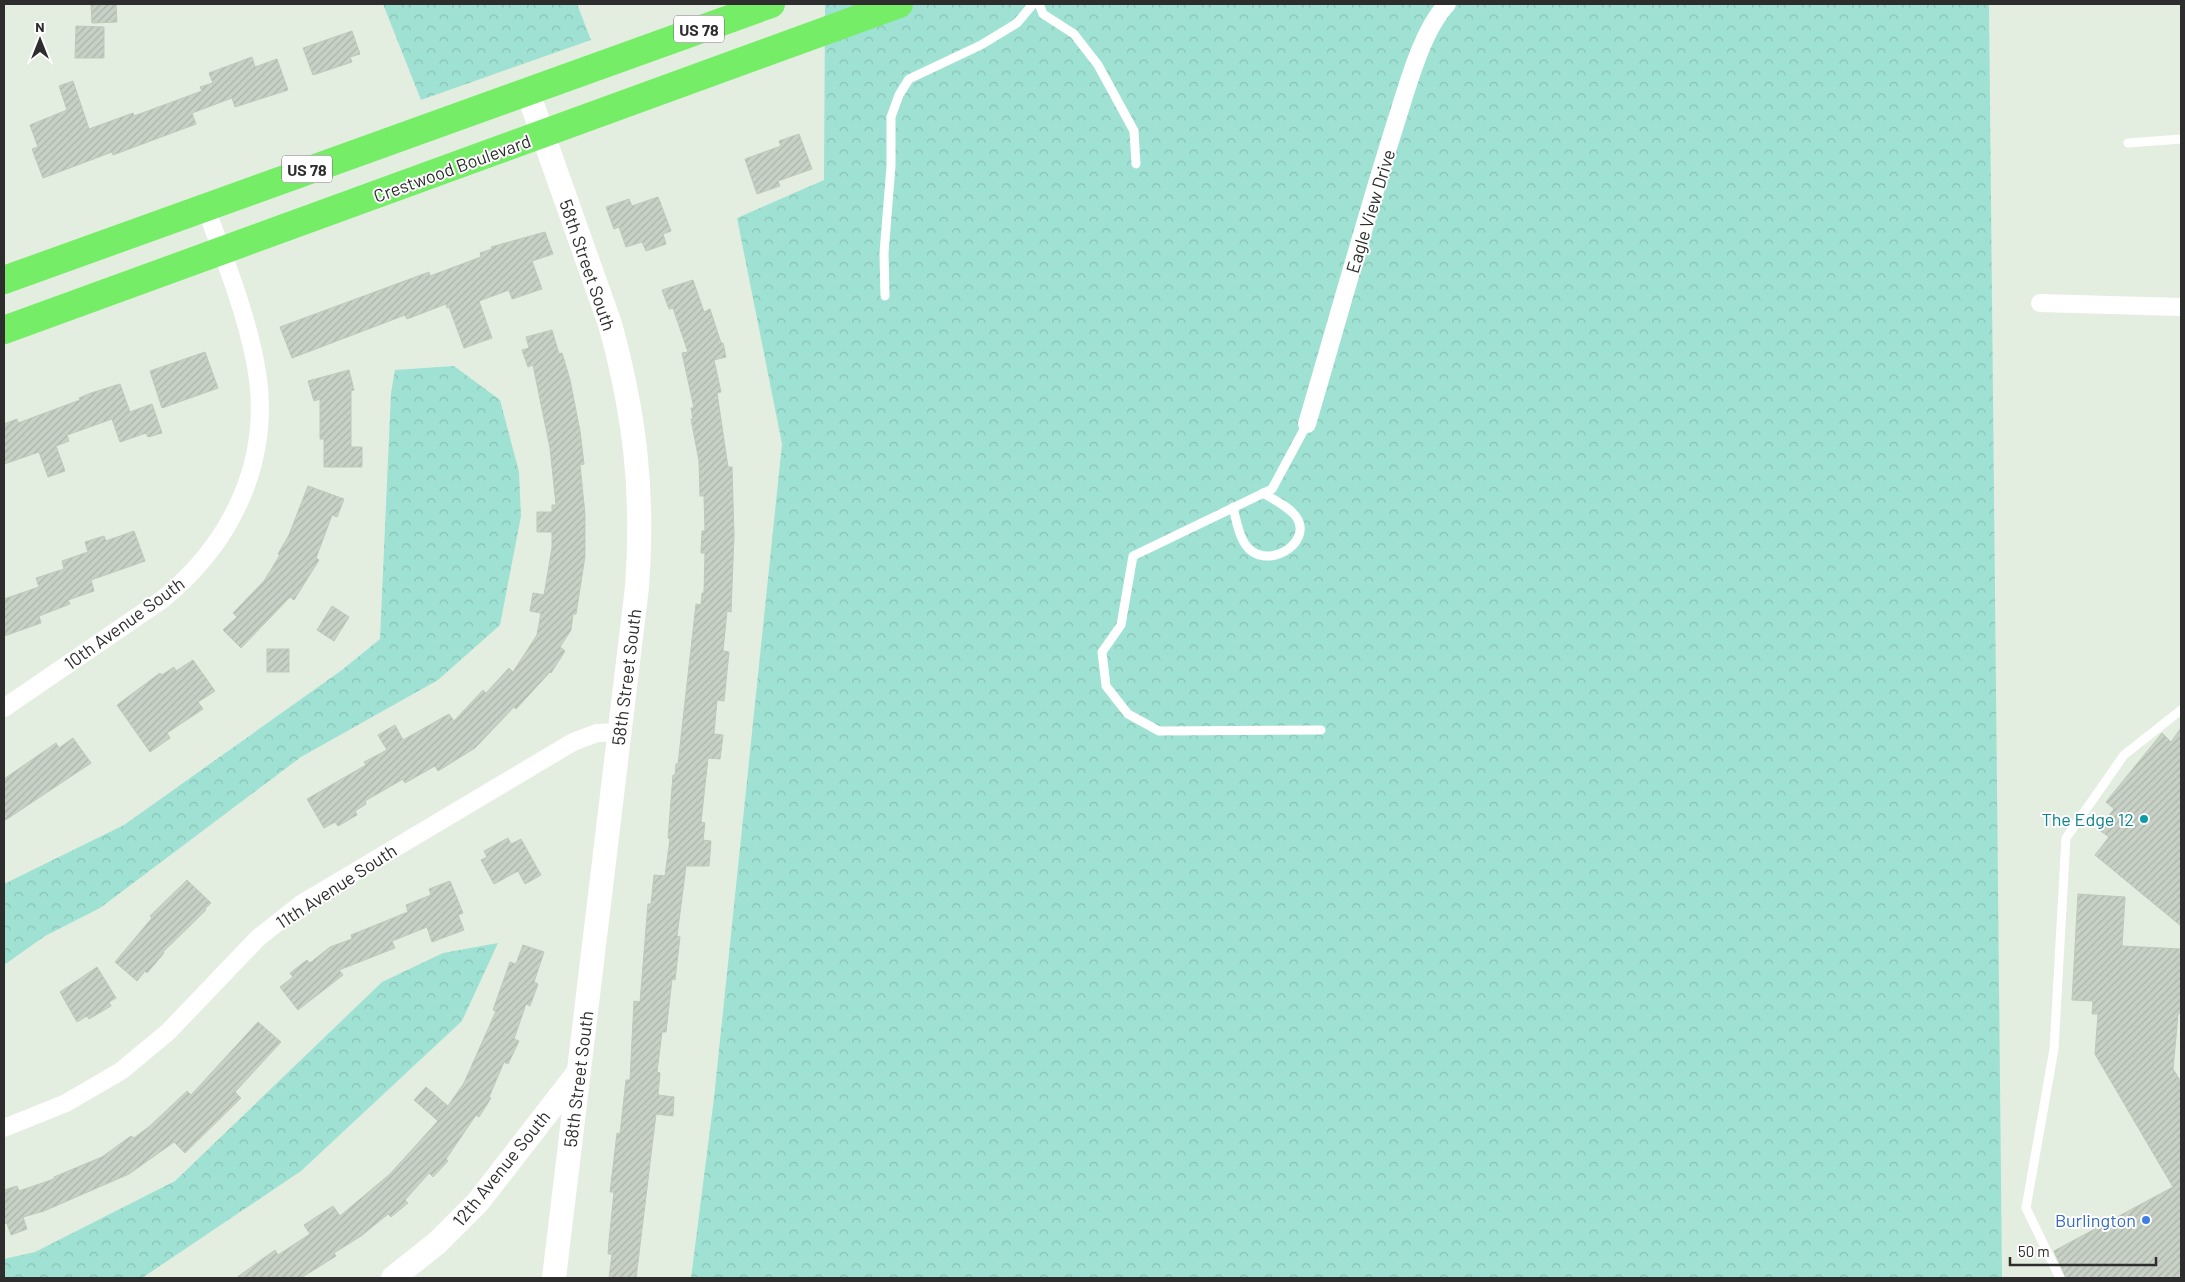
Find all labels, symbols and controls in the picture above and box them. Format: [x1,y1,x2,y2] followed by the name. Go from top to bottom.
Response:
[15,15,65,65] north arrow
[674,15,724,42] road number: US 78
[35,18,45,35] text: N
[370,129,534,207] street label: Crestwood Boulevard
[1341,146,1399,276] street label: Eagle View Drive
[282,156,332,182] road number: US 78
[555,196,621,334] street label: 58th Street South
[60,572,188,674] street label: 10th Avenue South
[607,607,645,747] street label: 58th Street South
[2041,808,2134,830] place label: The Edge 12
[2138,813,2150,825] marker: The Edge 12
[271,839,401,933] street label: 11th Avenue South
[559,1009,597,1149] street label: 58th Street South
[448,1106,554,1230] street label: 12th Avenue South
[2055,1209,2136,1231] place label: Burlington
[2140,1214,2152,1226] marker: Burlington
[2010,1234,2156,1266] scale bar
[2018,1242,2050,1260] text: 50 m

